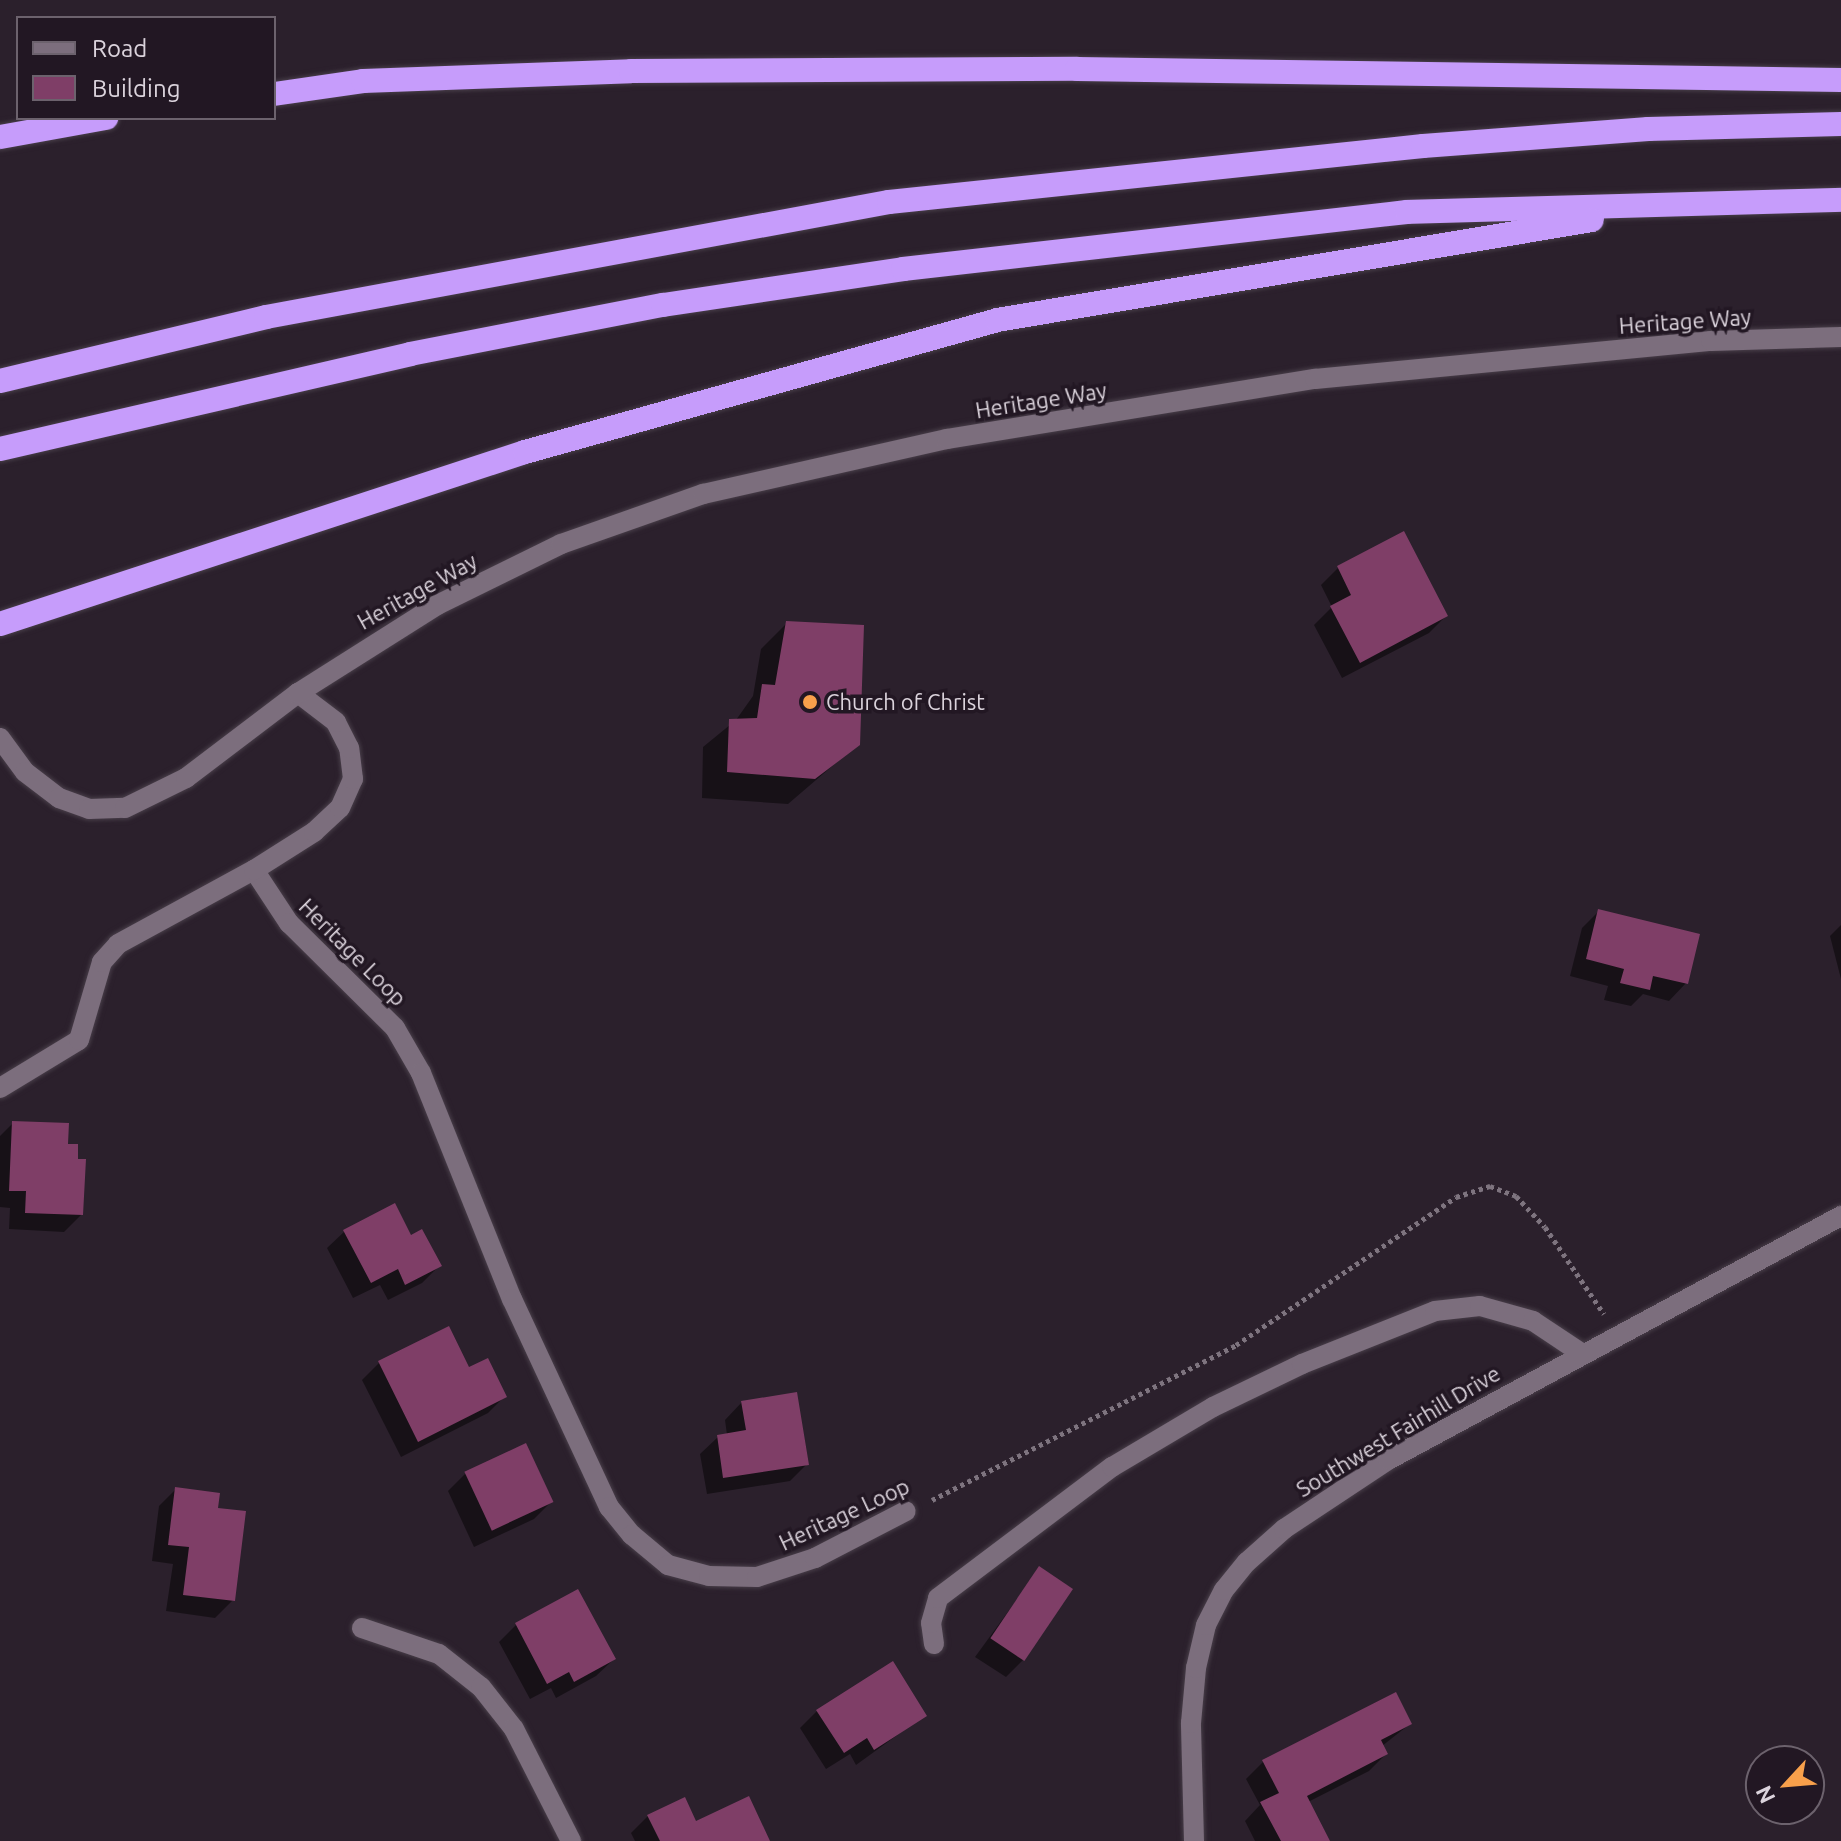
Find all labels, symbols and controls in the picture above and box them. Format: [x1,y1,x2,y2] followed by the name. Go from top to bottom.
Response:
[16,16,276,120] legend
[92,35,147,62] text: Road
[92,75,180,102] text: Building
[1618,303,1752,339] street label: Heritage Way
[973,377,1109,423] street label: Heritage Way
[353,547,481,635] street label: Heritage Way
[826,689,985,715] place label: Church of Christ
[801,693,819,711] marker: Church of Christ
[294,893,412,1011] street label: Heritage Loop
[1291,1360,1505,1502] street label: Southwest Fairhill Drive
[775,1472,913,1556] street label: Heritage Loop
[1745,1745,1825,1825] north arrow
[1750,1782,1780,1808] text: N

